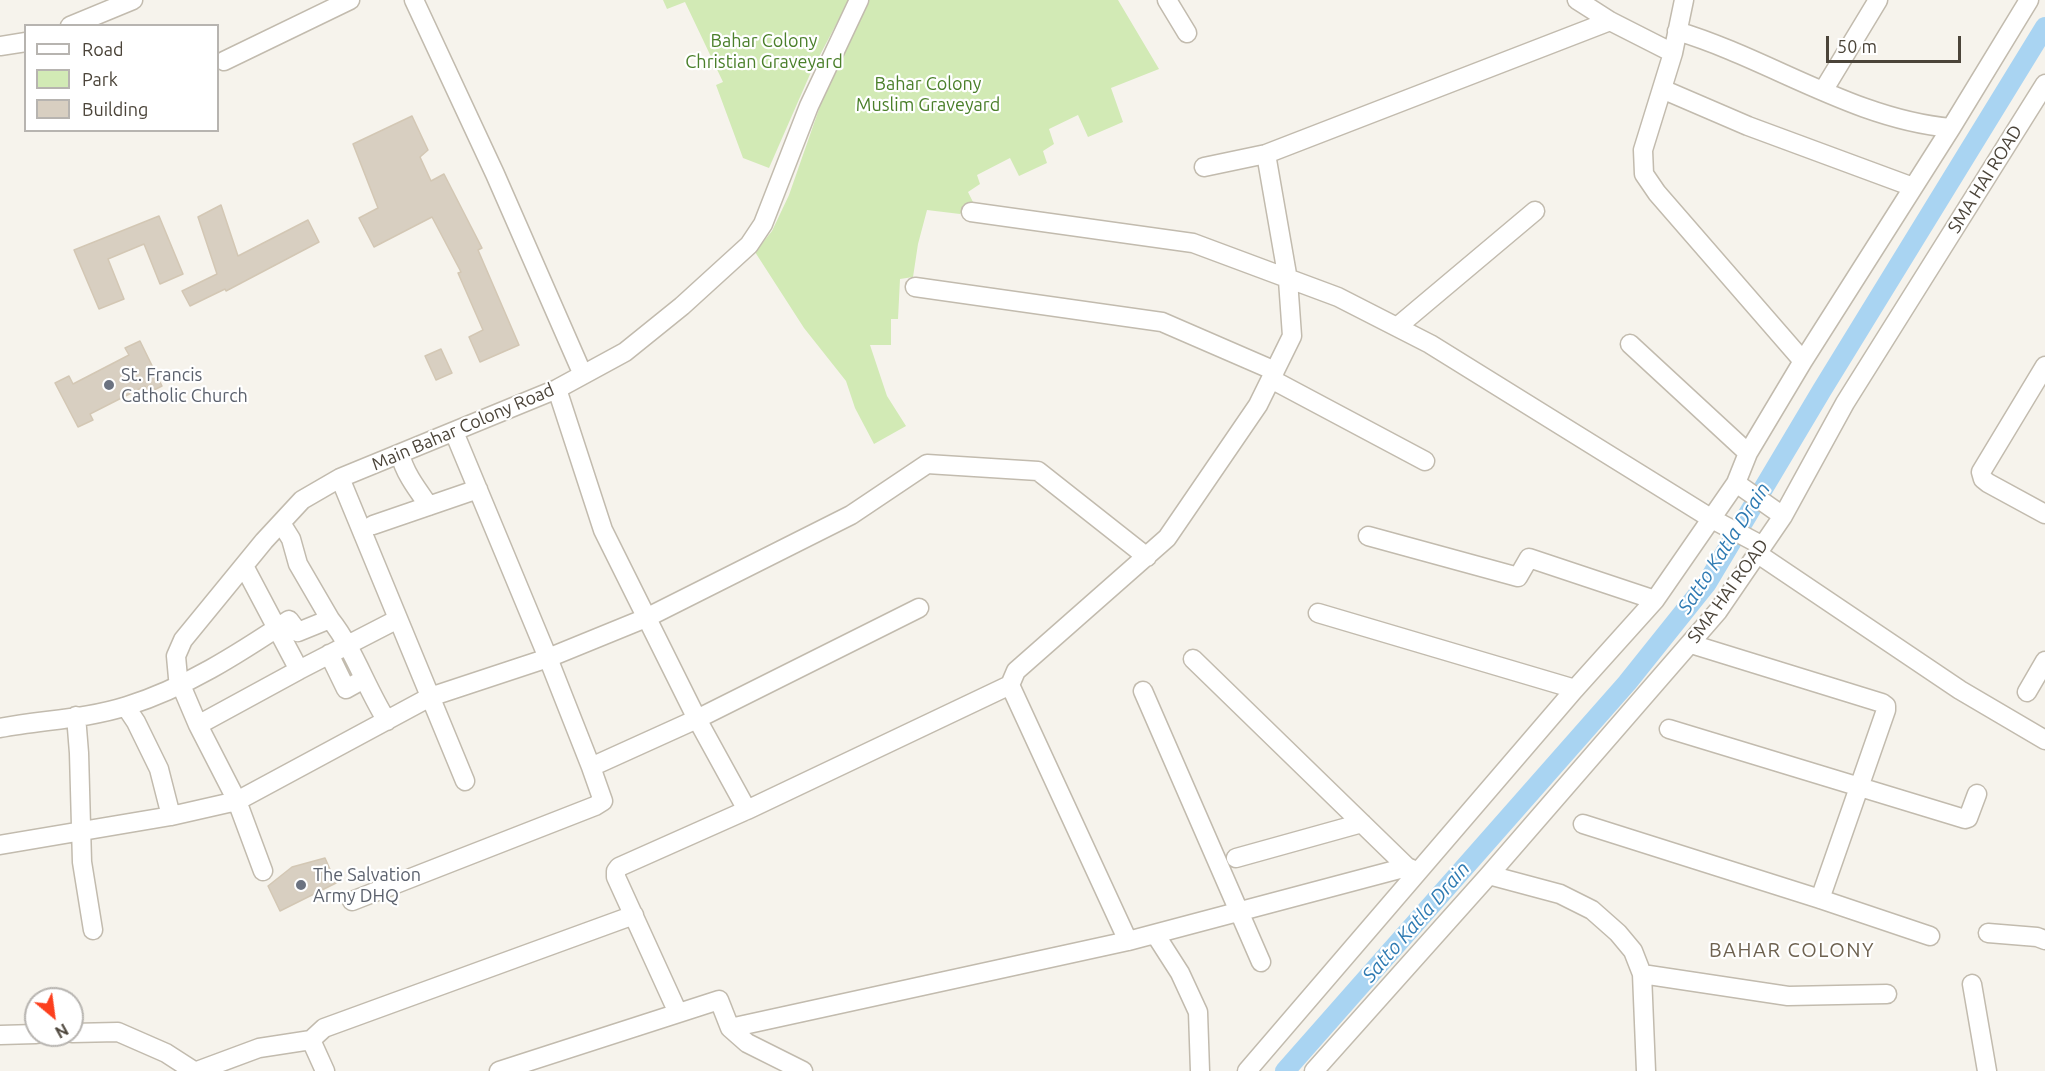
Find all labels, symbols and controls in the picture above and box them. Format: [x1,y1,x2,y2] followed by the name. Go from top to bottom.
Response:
[24,24,219,132] legend
[1829,24,1964,62] scale bar
[685,30,843,72] park label: Bahar Colony Christian Graveyard
[1837,36,1877,56] text: 50 m
[82,39,124,59] text: Road
[82,69,118,89] text: Park
[856,73,1000,116] park label: Bahar Colony Muslim Graveyard
[82,99,148,119] text: Building
[1943,121,2027,237] street label: SMA HAI ROAD
[121,364,248,406] place label: St. Francis Catholic Church
[102,378,116,392] marker: St. Francis Catholic Church
[369,379,557,475] street label: Main Bahar Colony Road
[1673,478,1775,618] water label: Satto Katla Drain
[1683,535,1773,647] street label: SMA HAI ROAD
[1357,857,1475,987] water label: Satto Katla Drain
[313,864,421,906] place label: The Salvation Army DHQ
[294,878,308,892] marker: The Salvation Army DHQ
[1709,938,1875,962] district label: BAHAR COLONY
[24,987,84,1047] north arrow
[52,1020,71,1042] text: N

